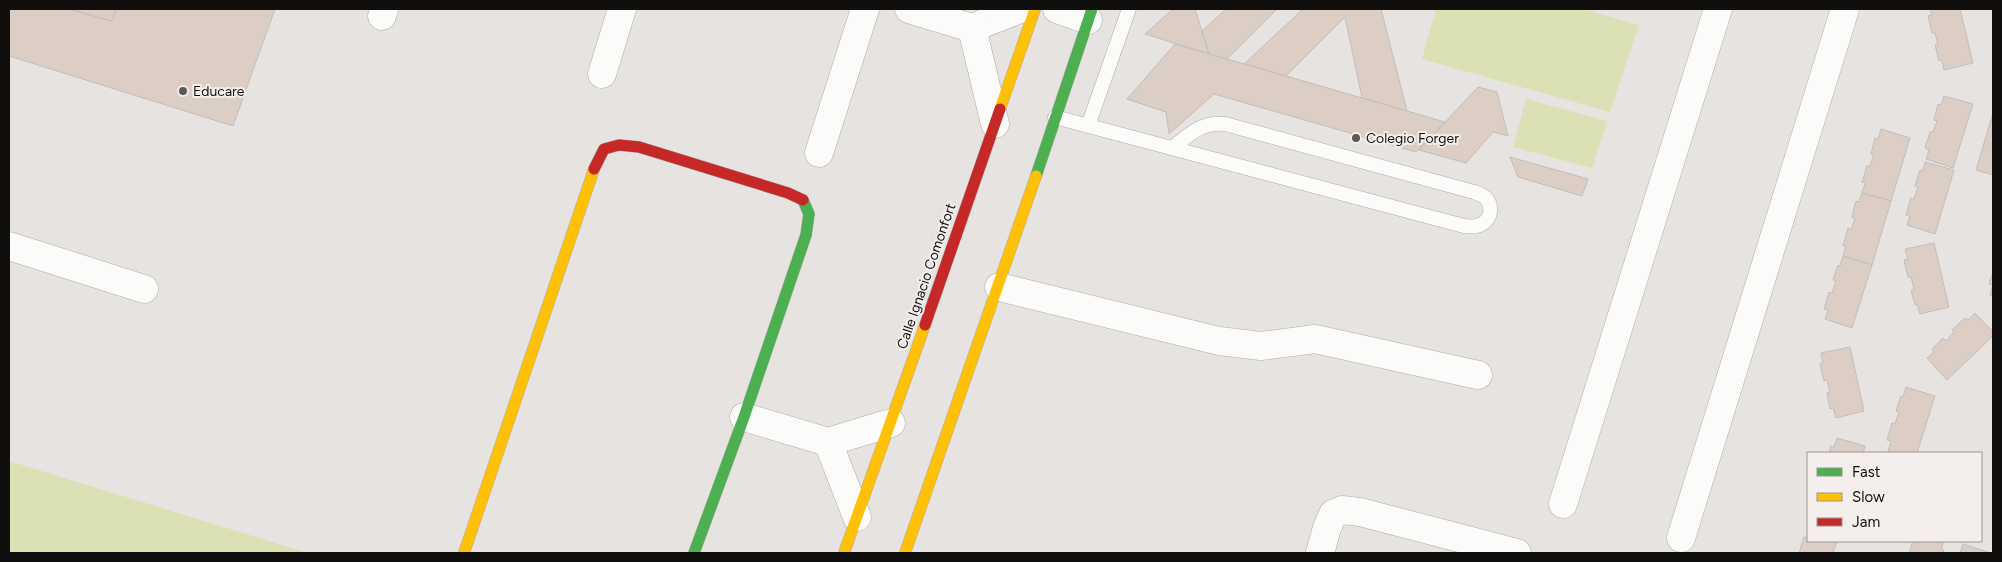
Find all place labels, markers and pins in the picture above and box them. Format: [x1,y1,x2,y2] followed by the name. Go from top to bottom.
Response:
[193,83,245,100] place label: Educare
[177,85,189,97] marker: Educare
[1366,130,1459,147] place label: Colegio Forger
[1350,132,1362,144] marker: Colegio Forger

